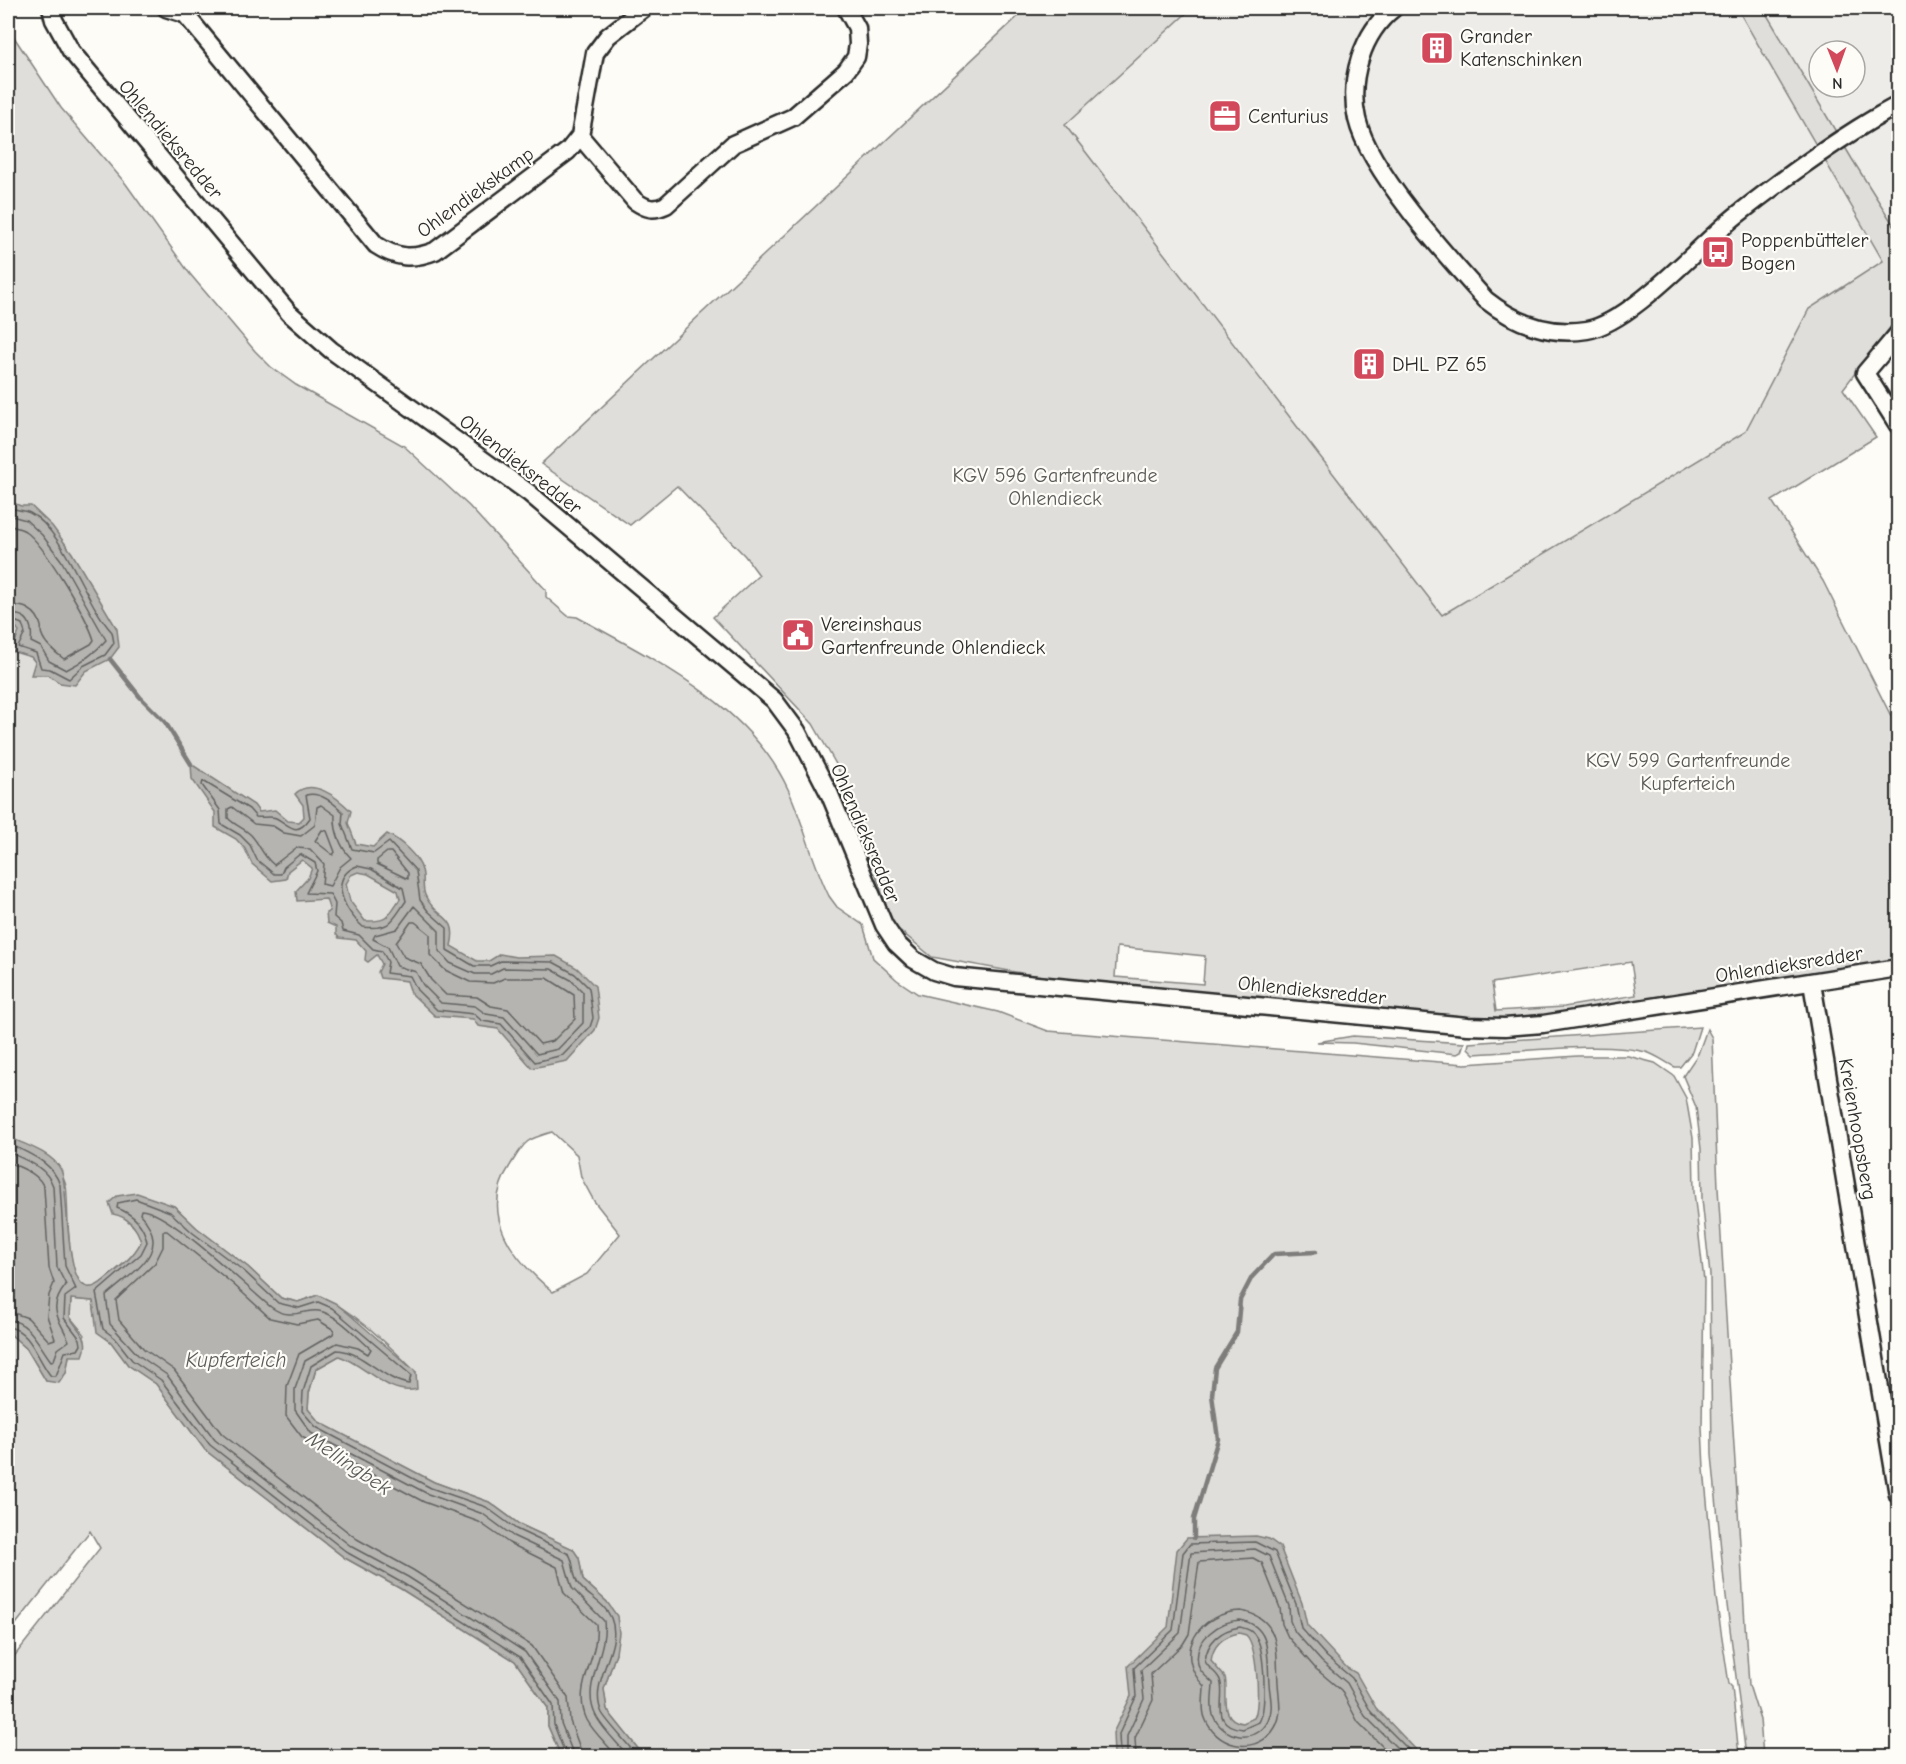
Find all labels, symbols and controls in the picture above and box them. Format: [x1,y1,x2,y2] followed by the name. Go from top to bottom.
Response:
[1460,25,1582,71] place label: Grander Katenschinken
[1419,30,1455,66] building icon: Grander Katenschinken
[1807,39,1867,99] north arrow
[1832,74,1843,92] text: N
[114,75,227,204] street label: Ohlendieksredder
[1207,98,1243,134] office icon: Centurius
[1248,105,1328,128] place label: Centurius
[412,142,538,243] street label: Ohlendiekskamp
[1741,229,1868,275] place label: Poppenbütteler Bogen
[1700,234,1736,270] bus stop icon: Poppenbütteler Bogen
[1351,346,1387,382] building icon: DHL PZ 65
[1392,353,1487,376] place label: DHL PZ 65
[455,409,586,519] street label: Ohlendieksredder
[953,464,1157,510] park label: KGV 596 Gartenfreunde Ohlendieck
[821,613,1045,659] place label: Vereinshaus Gartenfreunde Ohlendieck
[780,617,816,653] public building icon: Vereinshaus Gartenfreunde Ohlendieck
[1586,749,1790,795] park label: KGV 599 Gartenfreunde Kupferteich
[826,760,905,906] street label: Ohlendieksredder
[1714,941,1864,988] street label: Ohlendieksredder
[1237,971,1387,1010] street label: Ohlendieksredder
[1834,1056,1881,1202] street label: Kreienhoopsberg
[185,1348,287,1372] water label: Kupferteich
[301,1425,397,1500] water label: Mellingbek

